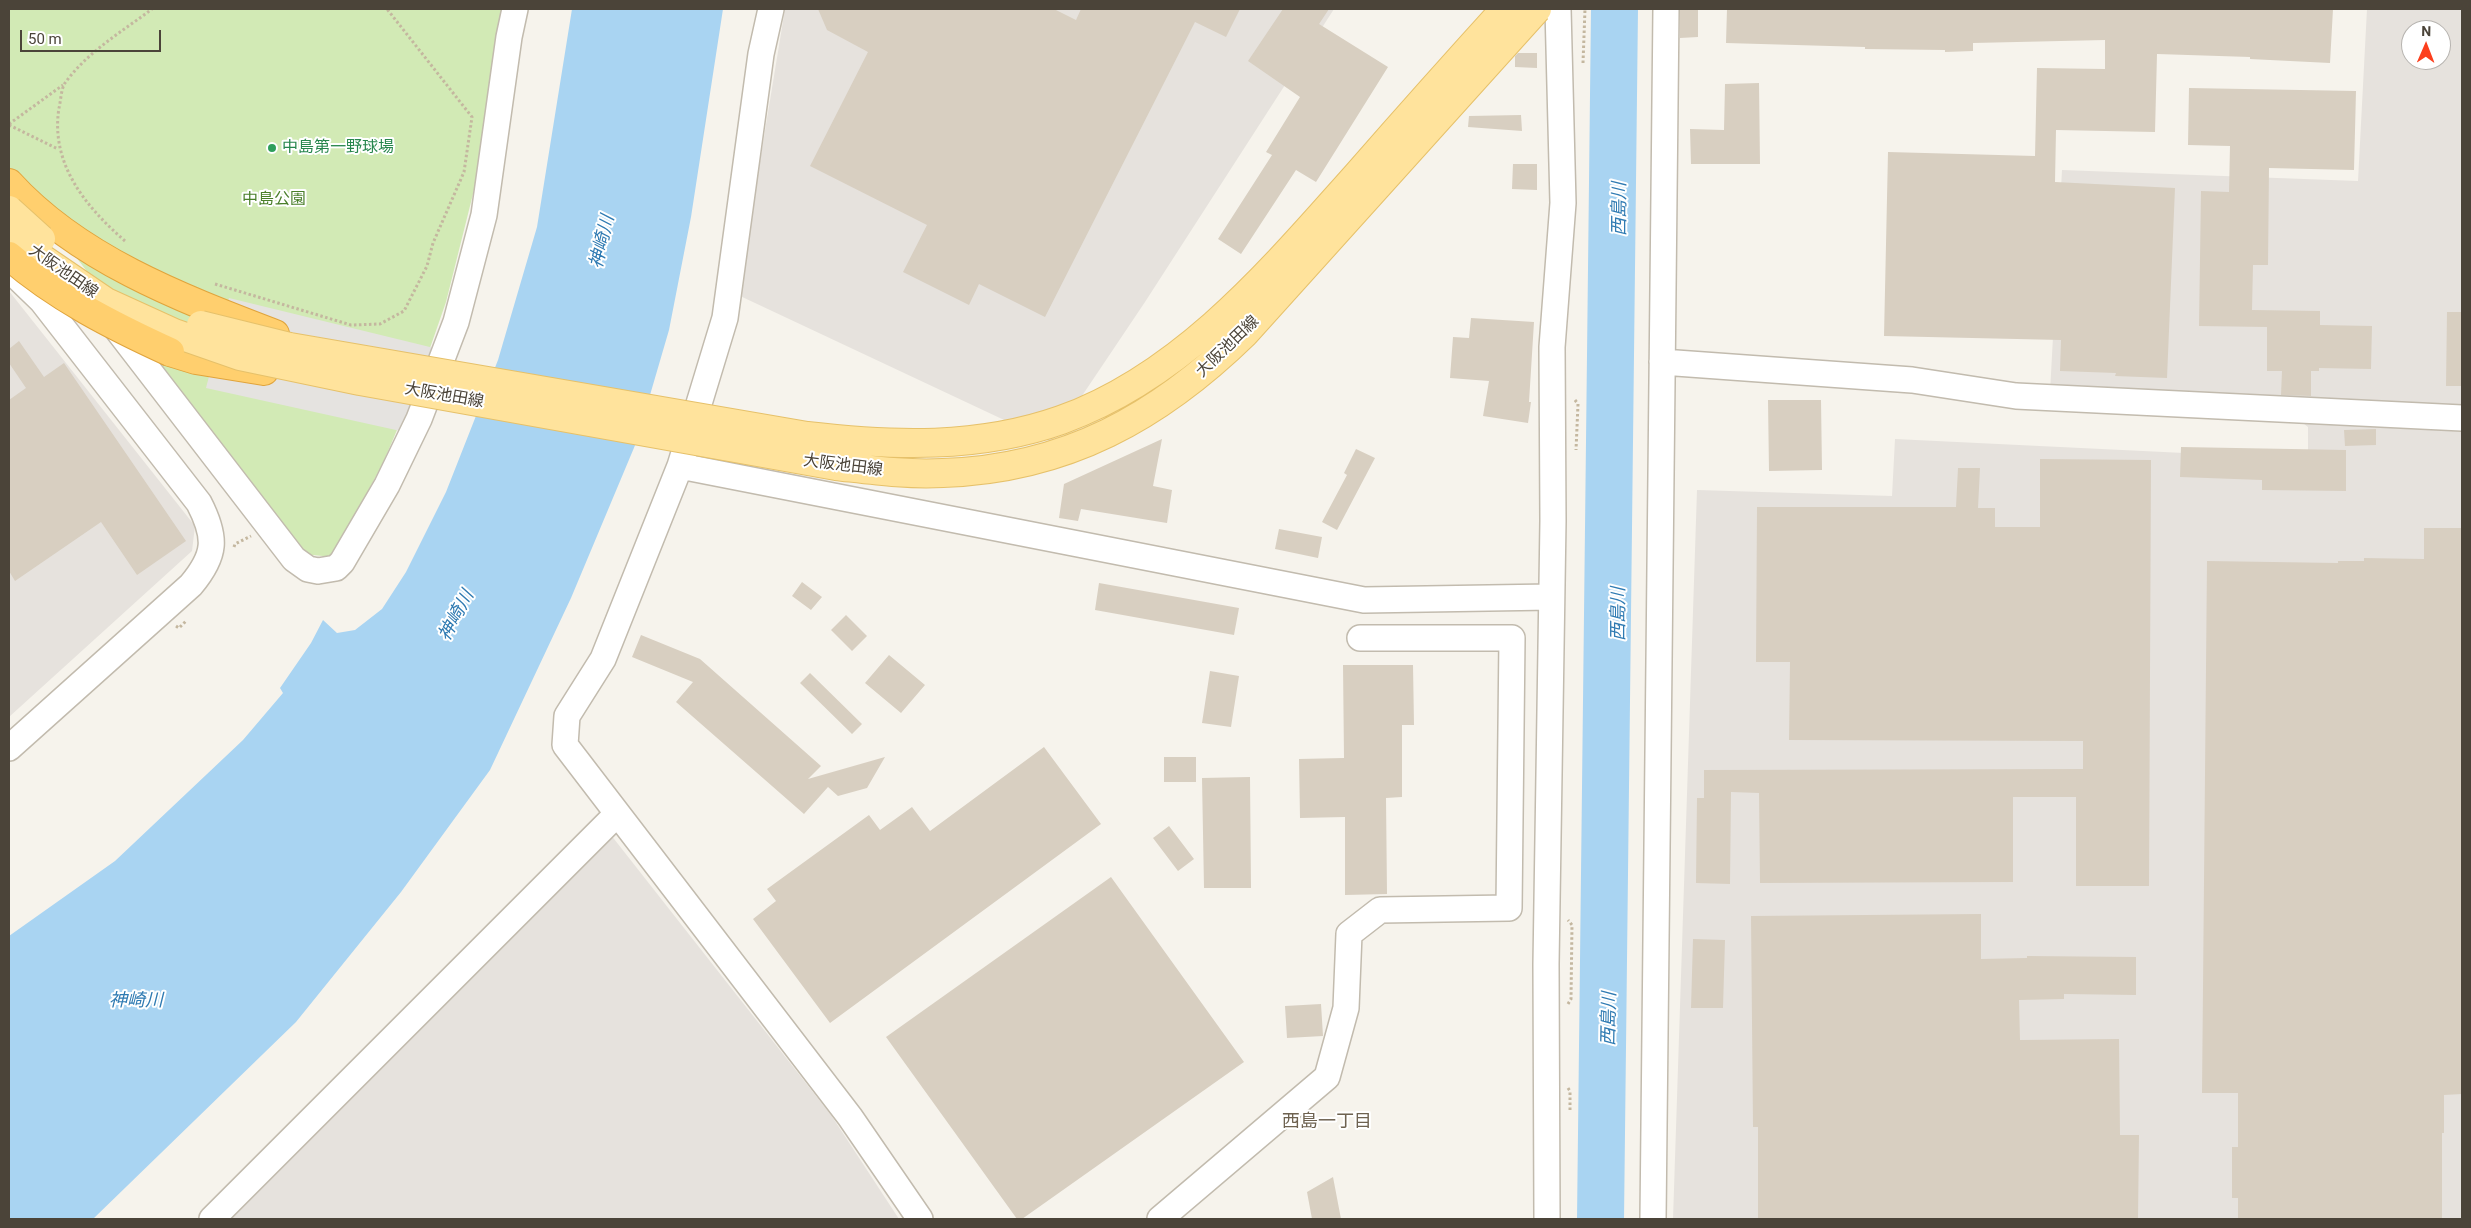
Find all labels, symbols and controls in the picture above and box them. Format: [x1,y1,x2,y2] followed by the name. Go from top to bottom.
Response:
[22,20,164,52] scale bar
[2401,20,2451,70] north arrow
[2421,23,2431,39] text: N
[28,30,62,48] text: 50 m
[282,138,394,158] place label: 中島第一野球場
[266,142,278,154] marker: 中島第一野球場
[1609,182,1631,236] water label: 西島川
[242,190,306,210] park label: 中島公園
[586,213,620,271] water label: 神崎川
[25,241,101,303] street label: 大阪池田線
[1193,312,1263,382] street label: 大阪池田線
[403,380,485,412] street label: 大阪池田線
[802,452,884,480] street label: 大阪池田線
[435,587,479,645] water label: 神崎川
[1608,587,1630,641] water label: 西島川
[109,990,163,1012] water label: 神崎川
[1599,992,1621,1046] water label: 西島川
[1282,1111,1372,1133] district label: 西島一丁目

